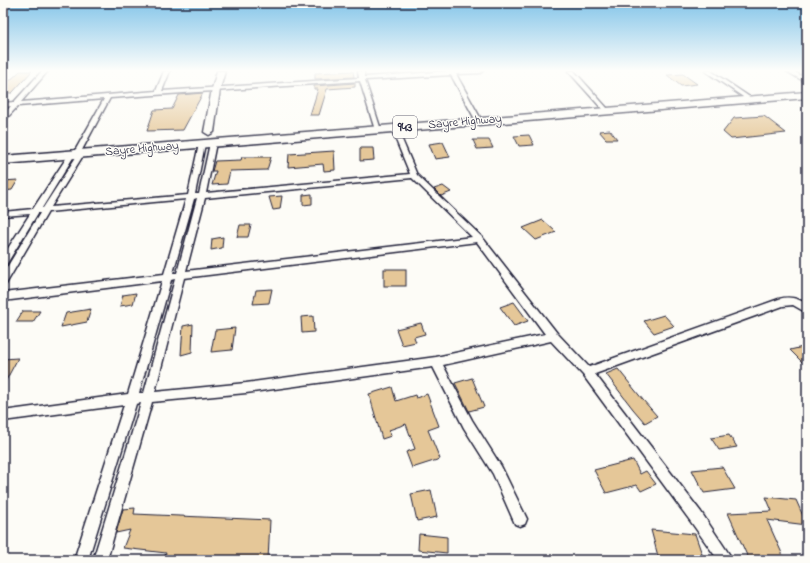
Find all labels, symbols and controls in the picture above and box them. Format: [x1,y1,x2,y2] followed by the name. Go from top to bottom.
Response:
[427,110,503,135] street label: Sayre Highway
[393,116,417,138] road number: 943
[104,137,180,162] street label: Sayre Highway

